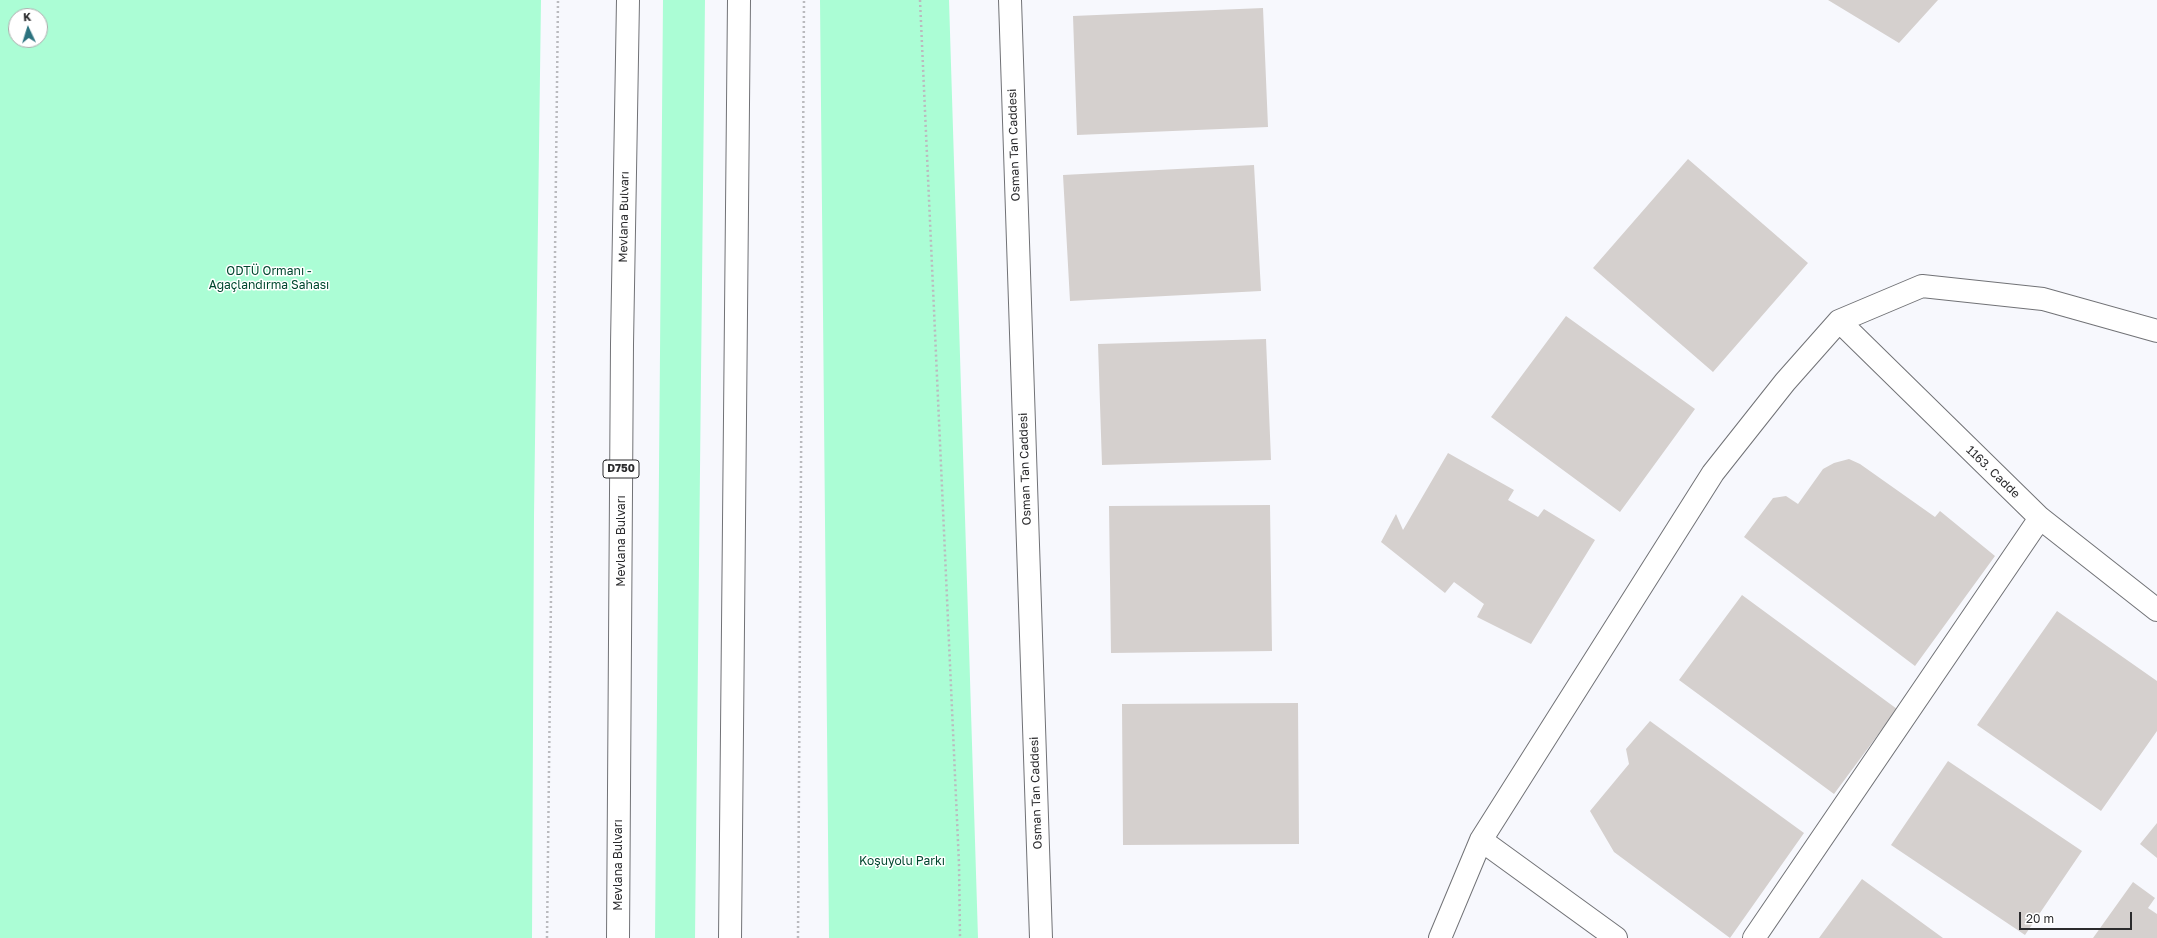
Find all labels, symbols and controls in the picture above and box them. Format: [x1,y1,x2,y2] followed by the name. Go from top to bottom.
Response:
[8,8,48,48] north arrow
[23,10,32,23] text: K
[1005,88,1023,202] street label: Osman Tan Caddesi
[616,171,632,263] street label: Mevlana Bulvarı
[209,264,329,292] park label: ODTÜ Ormanı - Ağaçlandırma Sahası
[1016,412,1034,526] street label: Osman Tan Caddesi
[1963,443,2023,501] street label: 1163. Cadde
[603,460,639,478] road number: D750
[614,495,628,587] street label: Mevlana Bulvarı
[1027,736,1045,850] street label: Osman Tan Caddesi
[611,819,625,911] street label: Mevlana Bulvarı
[859,854,945,868] park label: Koşuyolu Parkı
[2021,904,2134,930] scale bar
[2026,911,2054,926] text: 20 m

